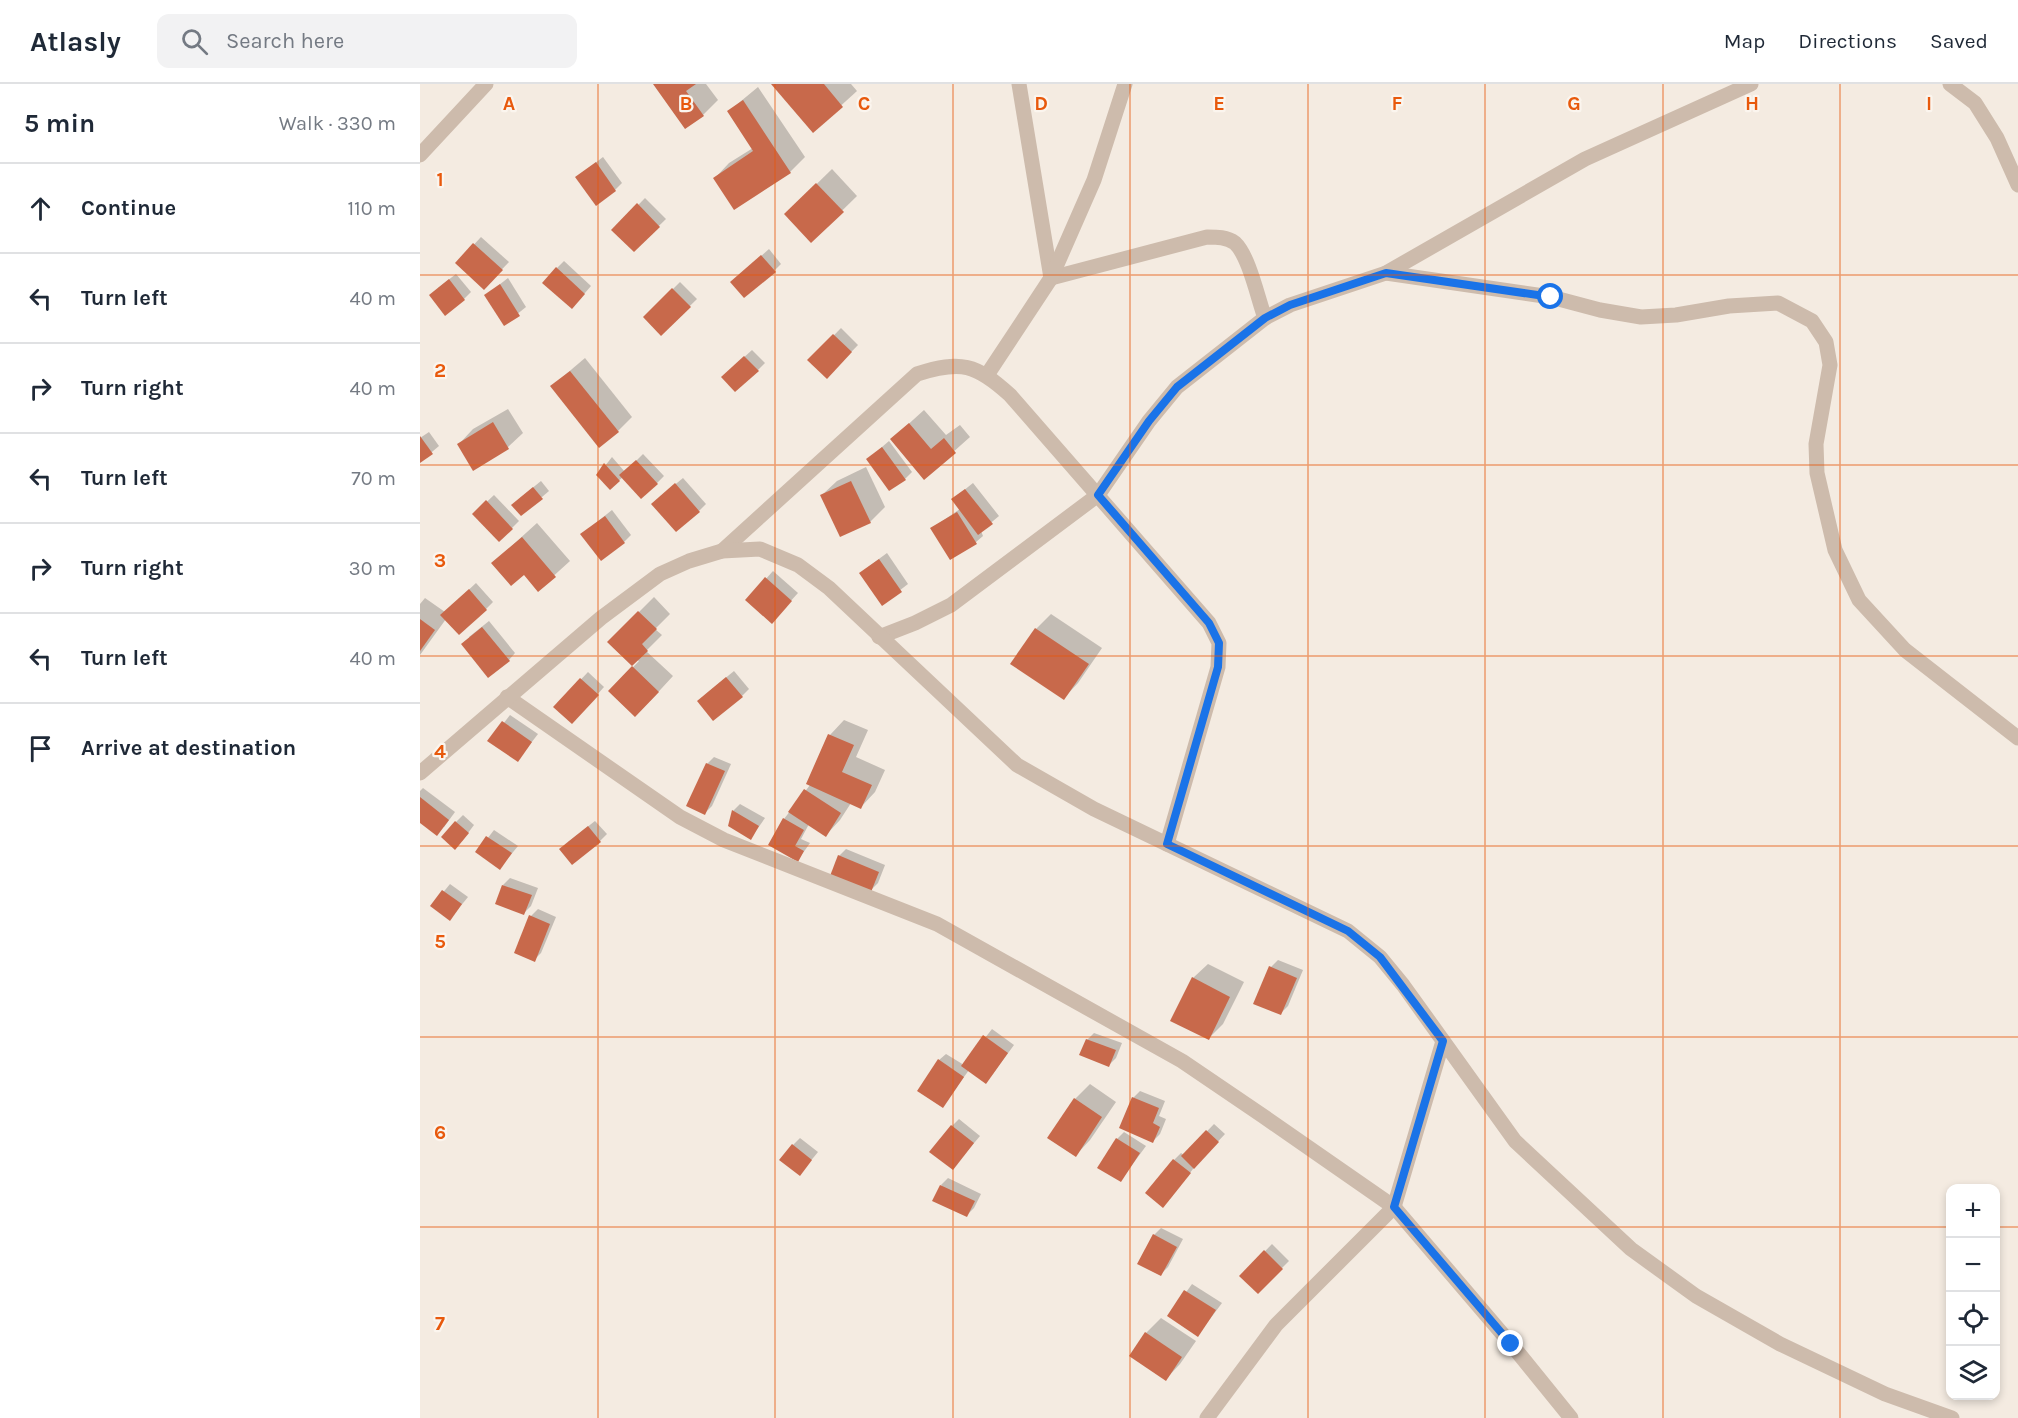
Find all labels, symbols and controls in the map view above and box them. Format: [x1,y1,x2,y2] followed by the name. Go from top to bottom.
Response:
[157,14,577,68] search box
[30,25,121,58] text: Atlasly
[178,25,211,58] icon: search
[226,28,344,54] text: Search here
[1724,29,1765,53] text: Map
[1798,29,1897,53] text: Directions
[1930,29,1988,53] text: Saved
[503,92,516,115] text: A
[680,92,692,115] text: B
[858,92,870,115] text: C
[1034,92,1048,115] text: D
[1213,92,1225,115] text: E
[1392,92,1403,115] text: F
[1567,92,1581,115] text: G
[1745,92,1759,115] text: H
[1926,92,1932,115] text: I
[24,108,95,139] text: 5 min
[279,112,396,135] text: Walk · 330 m
[436,168,444,191] text: 1
[24,192,57,225] icon: ahead
[81,195,176,221] text: Continue
[347,197,396,220] text: 110 m
[24,282,57,315] icon: left
[1537,283,1563,309] route start
[81,285,168,311] text: Turn left
[350,287,396,310] text: 40 m
[434,359,446,382] text: 2
[24,372,57,405] icon: right
[81,375,184,401] text: Turn right
[350,377,396,400] text: 40 m
[24,462,57,495] icon: left
[81,465,168,491] text: Turn left
[351,467,396,490] text: 70 m
[434,549,446,572] text: 3
[24,552,57,585] icon: right
[81,555,184,581] text: Turn right
[349,557,396,580] text: 30 m
[24,642,57,675] icon: left
[81,645,168,671] text: Turn left
[350,647,396,670] text: 40 m
[24,732,57,765] icon: arrive
[81,735,296,761] text: Arrive at destination
[434,740,446,763] text: 4
[434,930,446,953] text: 5
[434,1121,446,1144] text: 6
[1946,1184,2000,1400] map controls
[1946,1184,2000,1238] button: +
[1946,1238,2000,1292] button: −
[1946,1292,2000,1346] button: locate
[435,1312,445,1335] text: 7
[1497,1330,1523,1356] route end
[1946,1346,2000,1400] button: layers

